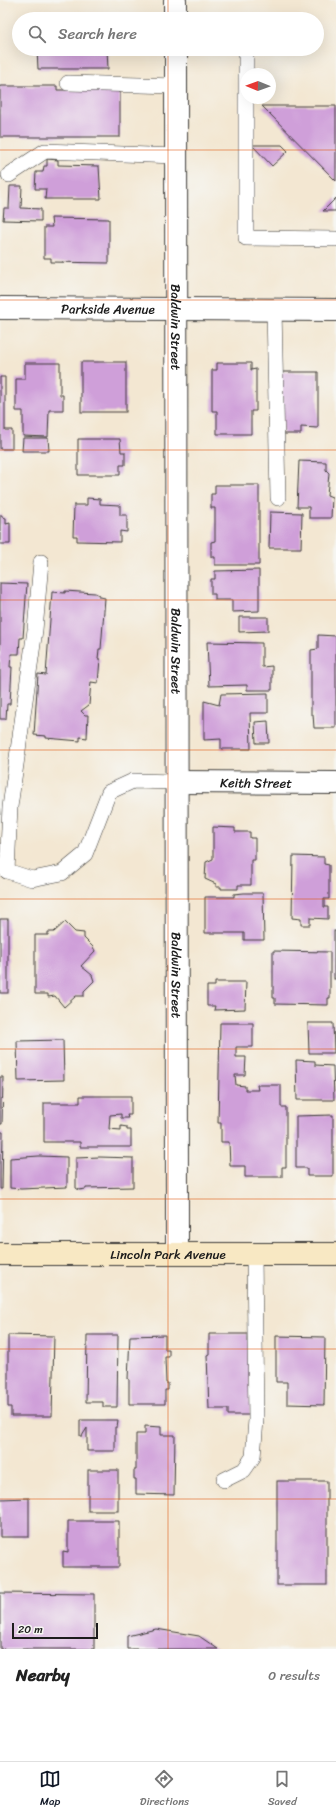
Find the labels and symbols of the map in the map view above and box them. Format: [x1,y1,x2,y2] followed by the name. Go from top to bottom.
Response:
[240,68,276,104] north arrow
[165,284,188,370] street label: Baldwin Street
[61,297,155,320] street label: Parkside Avenue
[165,608,188,694] street label: Baldwin Street
[220,771,292,794] street label: Keith Street
[165,932,188,1018] street label: Baldwin Street
[110,1243,226,1266] street label: Lincoln Park Avenue
[12,1621,98,1640] scale bar

